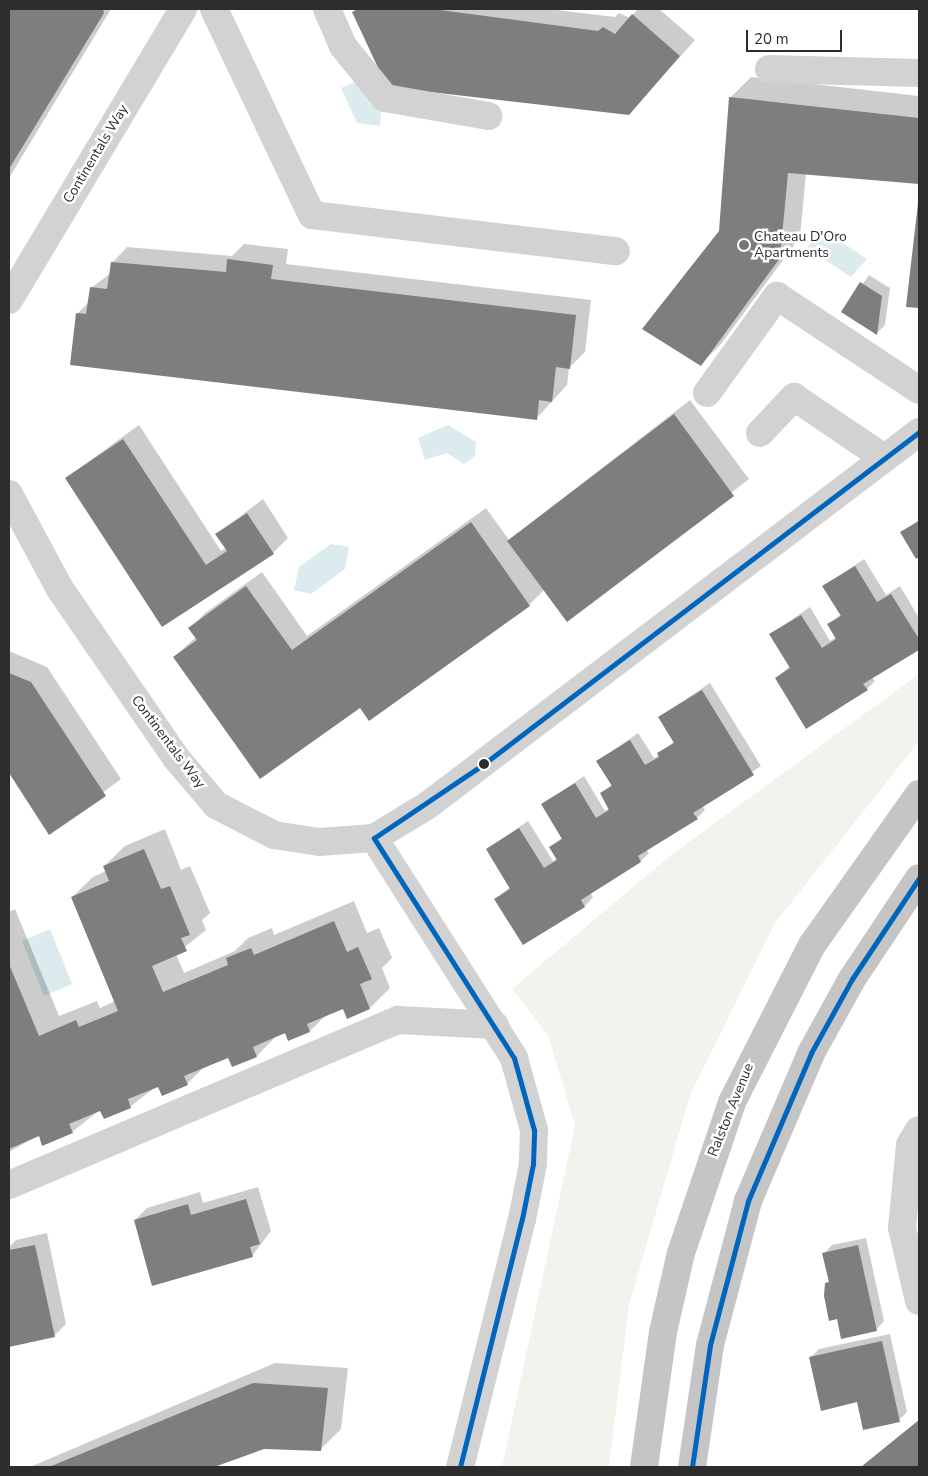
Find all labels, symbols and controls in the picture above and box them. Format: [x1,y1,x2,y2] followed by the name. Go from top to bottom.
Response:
[748,20,844,52] scale bar
[754,29,789,49] text: 20 m
[60,102,132,206] street label: Continentals Way
[754,229,847,262] place label: Chateau D'Oro Apartments
[738,239,750,251] marker: Chateau D'Oro Apartments
[128,692,208,792] street label: Continentals Way
[479,759,489,769] unlabelled marker
[705,1061,757,1159] street label: Ralston Avenue

